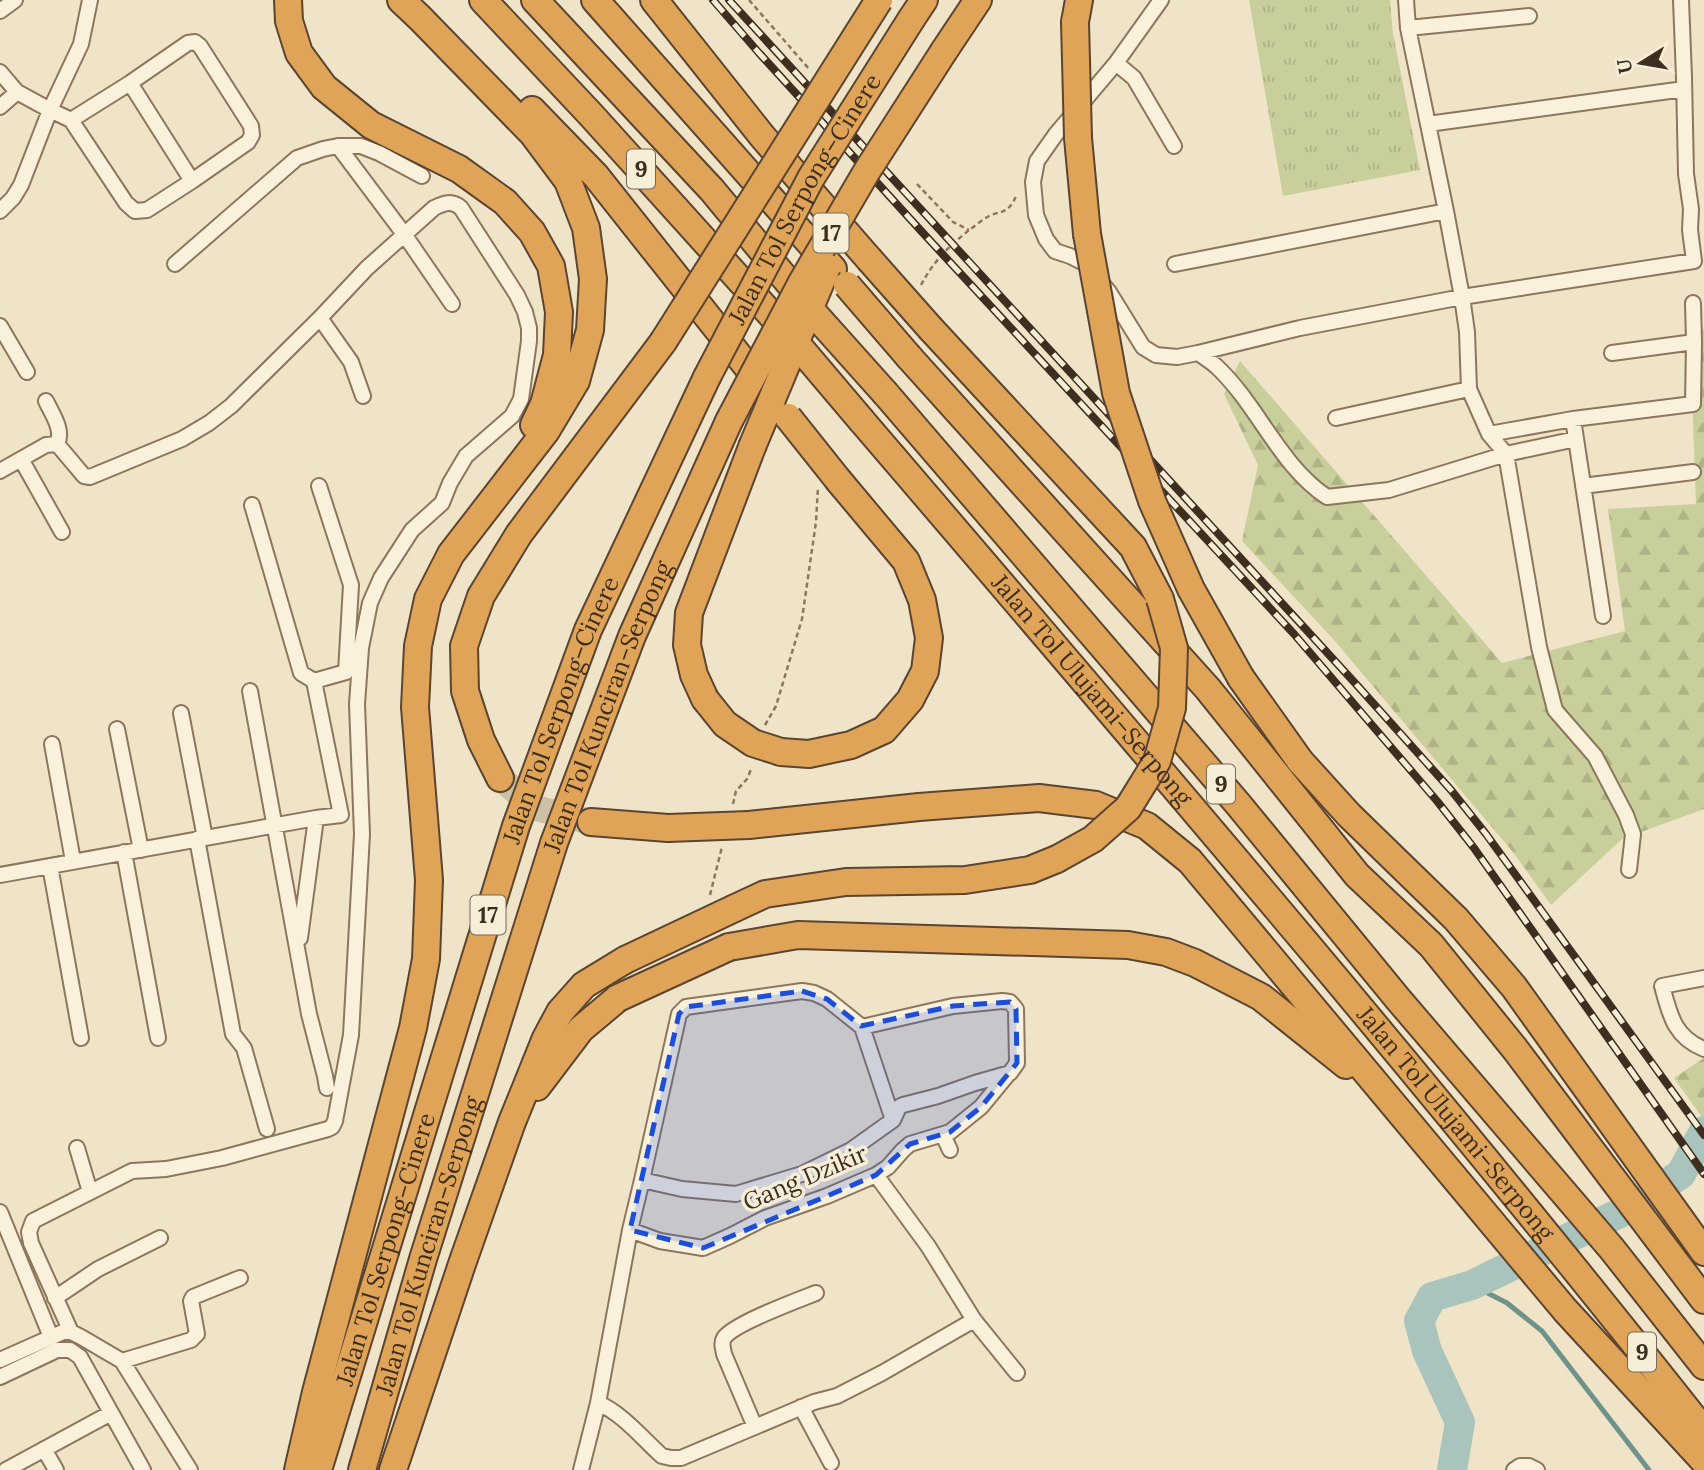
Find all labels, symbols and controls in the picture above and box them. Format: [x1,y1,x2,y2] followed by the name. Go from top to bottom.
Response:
[1606,28,1676,98] north arrow
[1611,57,1637,76] text: U
[721,68,888,331] street label: Jalan Tol Serpong–Cinere
[627,150,655,188] road number: 9
[814,214,848,252] road number: 17
[536,555,679,857] street label: Jalan Tol Kunciran–Serpong
[984,567,1200,813] street label: Jalan Tol Ulujami–Serpong
[495,571,626,848] street label: Jalan Tol Serpong–Cinere
[1207,764,1235,804] road number: 9
[470,896,505,934] road number: 17
[1350,999,1562,1248] street label: Jalan Tol Ulujami–Serpong
[368,1092,489,1400] street label: Jalan Tol Kunciran–Serpong
[329,1109,442,1390] street label: Jalan Tol Serpong–Cinere
[738,1137,872,1218] street label: Gang Dzikir
[1628,1332,1656,1372] road number: 9

